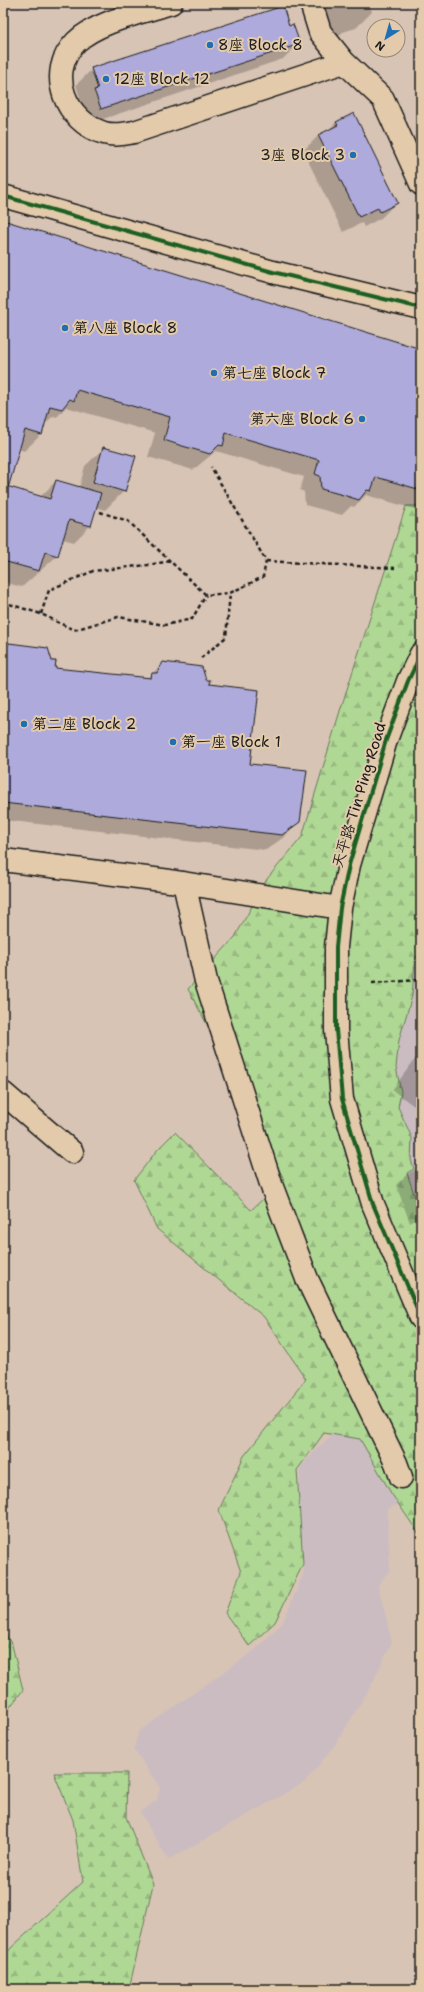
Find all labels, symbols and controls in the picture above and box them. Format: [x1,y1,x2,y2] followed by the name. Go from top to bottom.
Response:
[366,18,406,58] north arrow
[218,35,303,55] place label: 8座 Block 8
[372,37,388,54] text: N
[205,40,215,50] marker: 8座 Block 8
[114,69,210,89] place label: 12座 Block 12
[101,74,111,84] marker: 12座 Block 12
[260,145,345,165] place label: 3座 Block 3
[348,150,358,160] marker: 3座 Block 3
[73,318,177,338] place label: 第八座 Block 8
[60,323,70,333] marker: 第八座 Block 8
[222,363,326,383] place label: 第七座 Block 7
[209,368,219,378] marker: 第七座 Block 7
[250,409,354,429] place label: 第六座 Block 6
[357,414,367,424] marker: 第六座 Block 6
[32,714,136,734] place label: 第二座 Block 2
[19,719,29,729] marker: 第二座 Block 2
[327,719,391,870] street label: 天平路 Tin Ping Road
[181,732,281,752] place label: 第一座 Block 1
[168,737,178,747] marker: 第一座 Block 1

